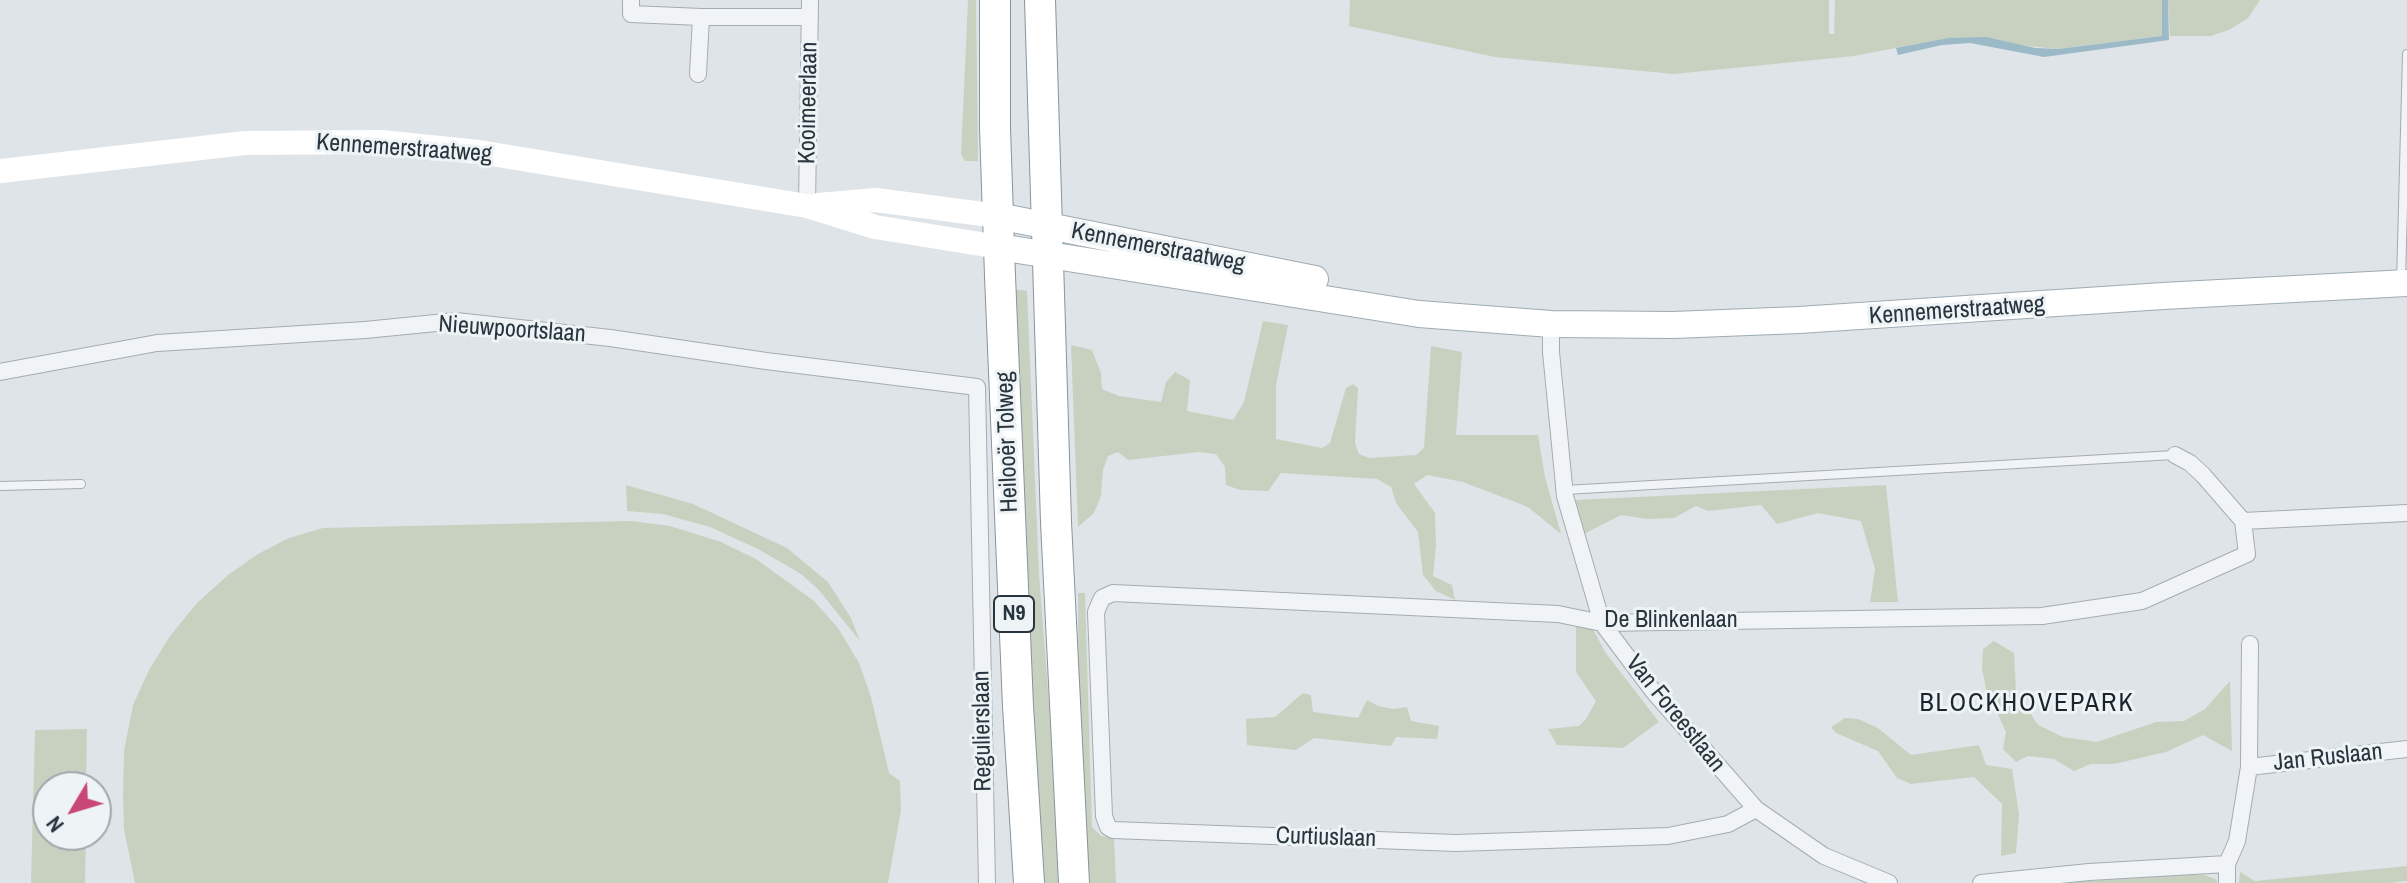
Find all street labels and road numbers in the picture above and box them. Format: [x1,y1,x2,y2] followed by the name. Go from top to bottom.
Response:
[794,41,824,165] street label: Kooimeerlaan
[315,128,493,170] street label: Kennemerstraatweg
[1069,217,1247,279] street label: Kennemerstraatweg
[1868,290,2046,332] street label: Kennemerstraatweg
[437,310,587,350] street label: Nieuwpoortslaan
[991,371,1025,513] street label: Heilooër Tolweg
[994,596,1034,632] road number: N9
[1604,607,1738,635] street label: De Blinkenlaan
[1619,650,1731,778] street label: Van Foreestlaan
[968,670,998,792] street label: Regulierslaan
[2272,738,2384,778] street label: Jan Ruslaan
[1275,822,1377,854] street label: Curtiuslaan

